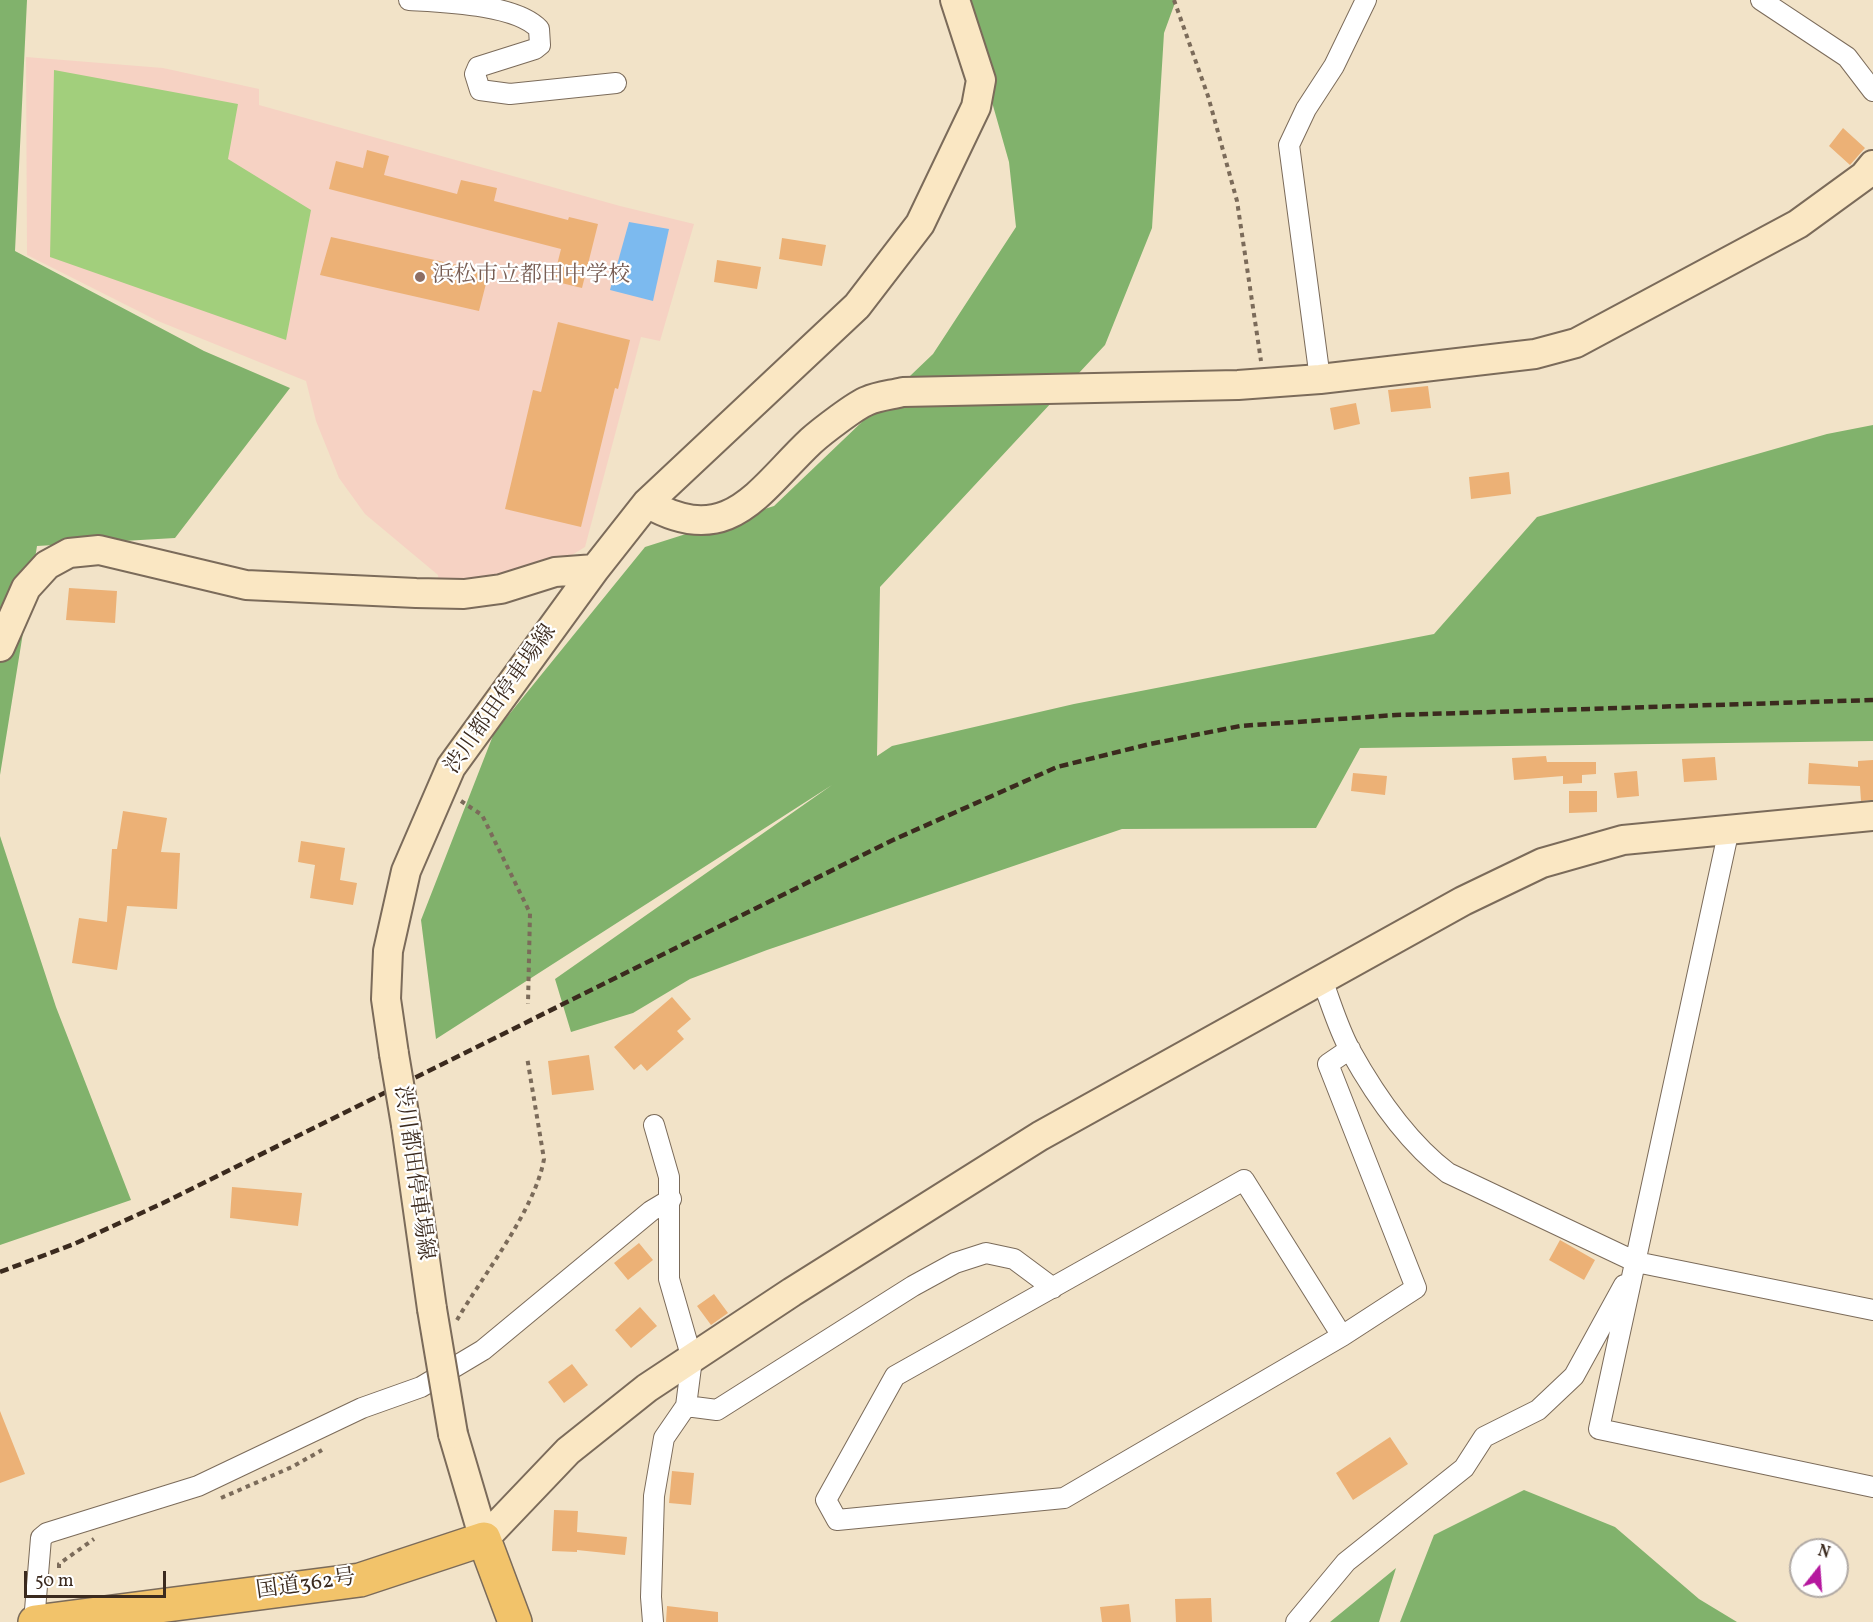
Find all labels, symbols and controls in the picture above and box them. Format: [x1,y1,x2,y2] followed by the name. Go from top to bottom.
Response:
[432,264,630,290] place label: 浜松市立都田中学校
[413,270,427,284] marker: 浜松市立都田中学校
[441,620,563,780] street label: 渋川都田停車場線
[387,1084,437,1262] street label: 渋川都田停車場線
[1789,1538,1849,1598] north arrow
[1815,1540,1832,1565] text: N
[27,1559,170,1597] scale bar
[255,1566,357,1606] street label: 国道362号
[35,1569,74,1594] text: 50 m

